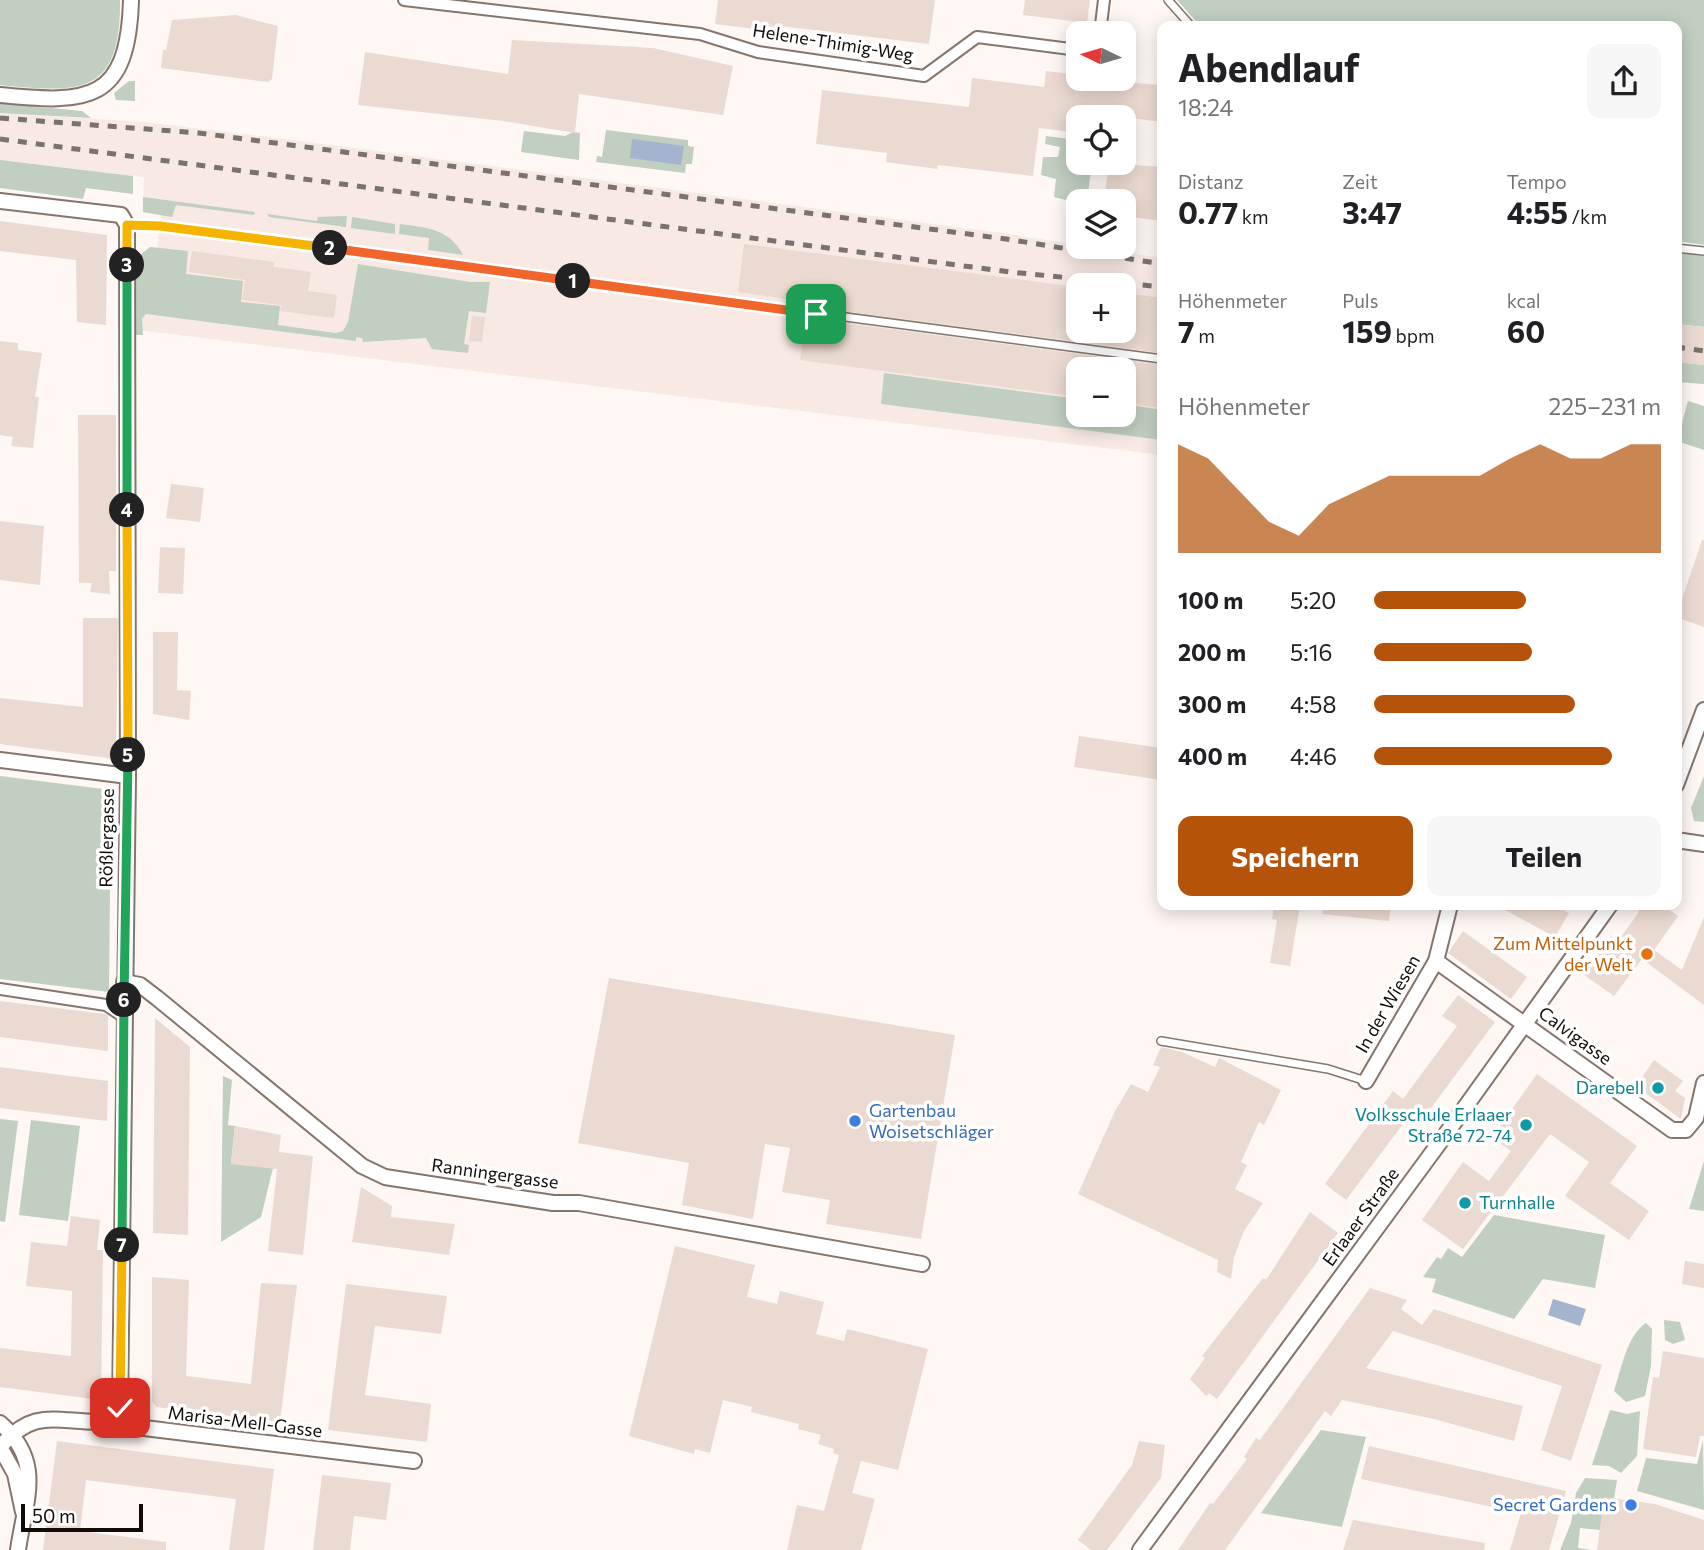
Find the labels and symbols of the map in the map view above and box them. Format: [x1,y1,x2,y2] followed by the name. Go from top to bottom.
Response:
[751,18,915,66] street label: Helene-Thimig-Weg
[1066,21,1136,91] north arrow
[312,230,348,266] pin: 2
[110,247,144,282] pin: 3
[556,264,590,298] pin: 1
[786,284,846,344] pin
[110,492,144,528] pin: 4
[110,738,146,772] pin: 5
[94,788,118,888] street label: Rößlergasse
[1493,932,1633,975] place label: Zum Mittelpunkt der Welt
[1639,946,1655,962] marker: Zum Mittelpunkt der Welt
[1350,950,1424,1057] street label: In der Wiesen
[106,982,142,1018] pin: 6
[1535,1001,1616,1069] street label: Calvigasse
[1576,1076,1644,1098] place label: Darebell
[1650,1080,1666,1096] marker: Darebell
[869,1099,994,1142] place label: Gartenbau Woisetschläger
[1355,1103,1512,1146] place label: Volksschule Erlaaer Straße 72-74
[847,1113,863,1129] marker: Gartenbau Woisetschläger
[1518,1117,1534,1133] marker: Volksschule Erlaaer Straße 72-74
[430,1153,560,1193] street label: Ranningergasse
[1317,1163,1403,1270] street label: Erlaaer Straße
[1479,1191,1555,1213] place label: Turnhalle
[1457,1195,1473,1211] marker: Turnhalle
[104,1228,140,1262] pin: 7
[90,1378,150,1438] pin
[167,1401,324,1441] street label: Marisa-Mell-Gasse
[1493,1493,1617,1515] place label: Secret Gardens
[1623,1497,1639,1513] marker: Secret Gardens
[21,1501,144,1533] scale bar

